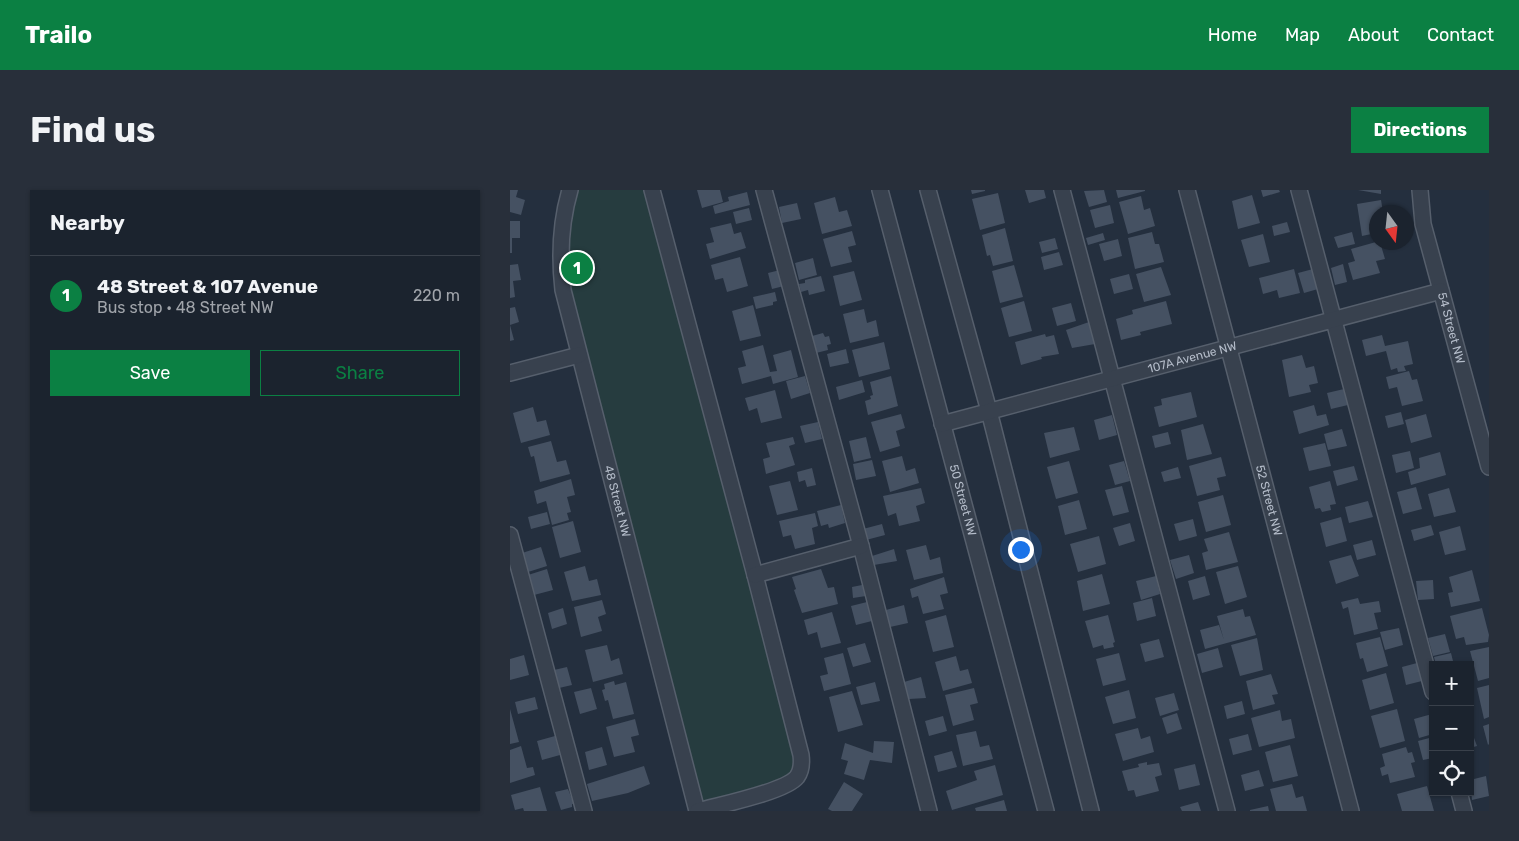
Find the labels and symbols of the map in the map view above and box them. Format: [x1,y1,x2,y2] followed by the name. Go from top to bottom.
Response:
[1369,205,1414,250] north arrow
[561,249,593,287] pin: 1
[1435,291,1468,366] street label: 54 Street NW
[1146,339,1239,376] street label: 107A Avenue NW
[947,463,979,538] street label: 50 Street NW
[1253,463,1285,538] street label: 52 Street NW
[601,464,633,539] street label: 48 Street NW
[1008,537,1034,563] your location

